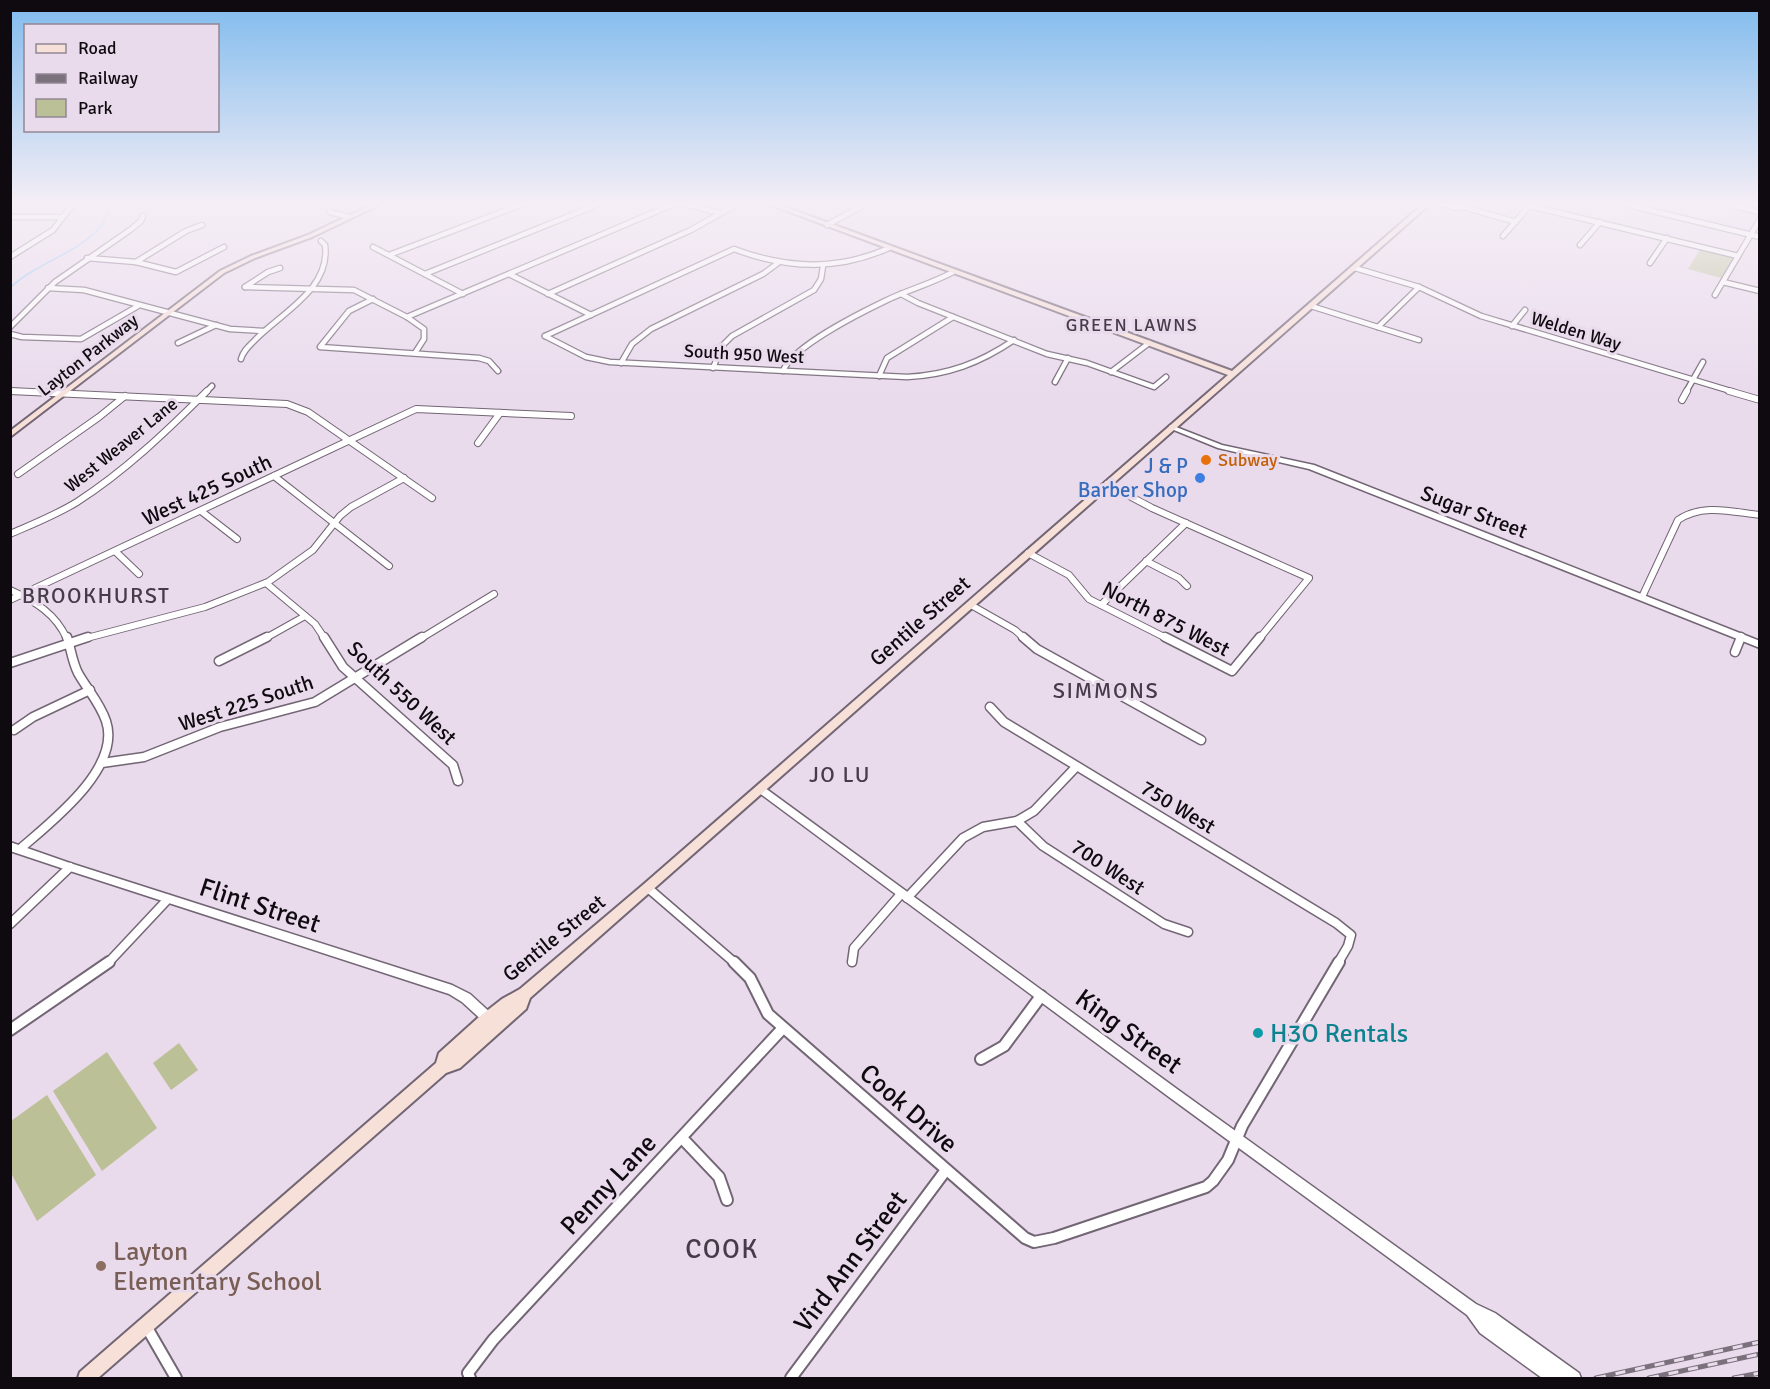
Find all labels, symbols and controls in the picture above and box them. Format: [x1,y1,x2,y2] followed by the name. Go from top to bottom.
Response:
[24,24,219,132] legend
[78,37,117,59] text: Road
[78,67,139,89] text: Railway
[78,97,113,119] text: Park
[1528,307,1624,355] street label: Welden Way
[34,309,143,401] street label: Layton Parkway
[1066,314,1198,336] district label: GREEN LAWNS
[683,340,805,368] street label: South 950 West
[60,393,182,497] street label: West Weaver Lane
[138,449,276,531] street label: West 425 South
[1218,449,1278,471] place label: Subway
[1078,453,1188,503] place label: J & P Barber Shop
[1199,453,1213,467] marker: Subway
[1193,471,1207,485] marker: J & P Barber Shop
[1417,480,1531,544] street label: Sugar Street
[864,570,976,672] street label: Gentile Street
[1098,576,1234,662] street label: North 875 West
[22,582,170,609] district label: BROOKHURST
[342,636,462,750] street label: South 550 West
[175,669,317,737] street label: West 225 South
[1053,677,1159,704] district label: SIMMONS
[809,761,871,788] district label: JO LU
[1136,775,1220,839] street label: 750 West
[1066,834,1150,900] street label: 700 West
[195,871,324,940] street label: Flint Street
[497,889,611,987] street label: Gentile Street
[1069,982,1188,1081] street label: King Street
[1270,1018,1408,1050] place label: H3O Rentals
[1251,1026,1265,1040] marker: H3O Rentals
[853,1057,964,1160] street label: Cook Drive
[554,1127,664,1242] street label: Penny Lane
[787,1185,914,1339] street label: Vird Ann Street
[685,1233,759,1266] district label: COOK
[113,1236,322,1298] place label: Layton Elementary School
[94,1259,108,1273] marker: Layton Elementary School

